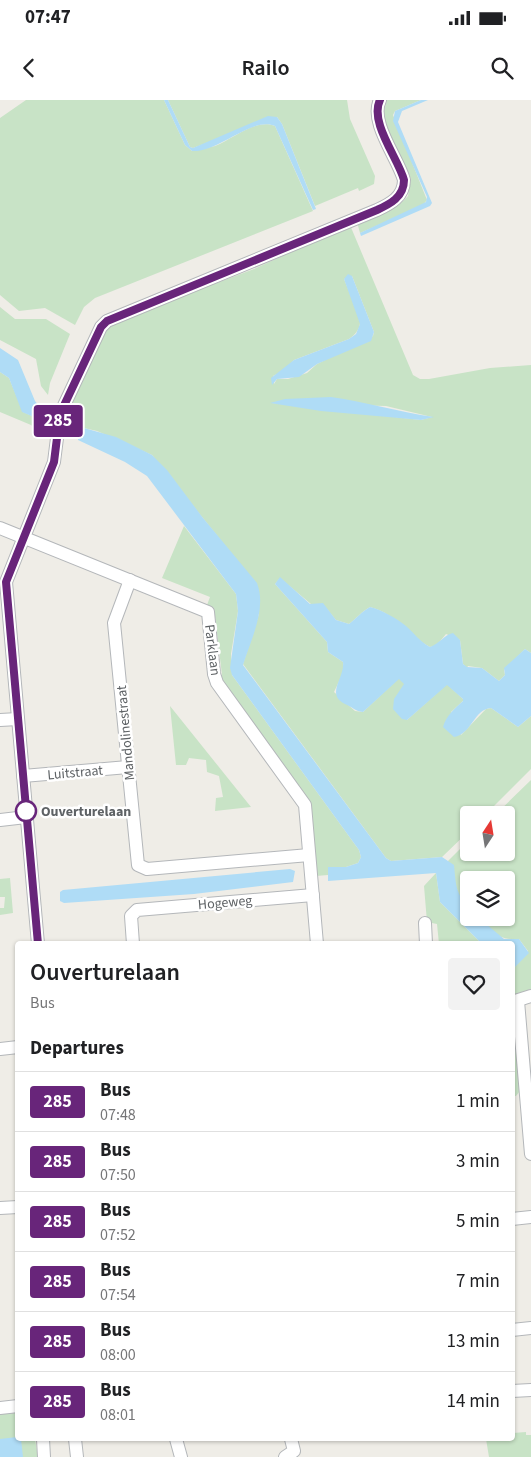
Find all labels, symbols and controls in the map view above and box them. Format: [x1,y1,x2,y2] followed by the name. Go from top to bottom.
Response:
[25,4,71,31] text: 07:47
[241,52,290,84] text: Railo
[15,54,43,82] icon: back
[488,54,516,82] icon: search
[29,405,87,437] line badge: 285
[44,408,72,433] text: 285
[199,623,225,677] street label: Parklaan
[112,684,140,781] street label: Mandolinestraat
[46,761,104,785] street label: Luitstraat
[15,800,37,822] marker: Ouverturelaan
[41,802,131,822] place label: Ouverturelaan
[460,806,515,861] north arrow
[460,806,515,926] map controls
[460,871,515,926] button: layers
[197,891,253,915] street label: Hogeweg
[30,955,180,990] text: Ouverturelaan
[448,958,500,1010] button: heart
[30,992,55,1014] text: Bus
[30,1035,124,1062] text: Departures
[100,1077,131,1104] text: Bus
[456,1088,500,1115] text: 1 min
[43,1089,72,1114] text: 285
[100,1104,136,1126] text: 07:48
[100,1137,131,1164] text: Bus
[456,1148,500,1175] text: 3 min
[43,1149,72,1174] text: 285
[100,1164,136,1186] text: 07:50
[100,1197,131,1224] text: Bus
[456,1208,500,1235] text: 5 min
[43,1209,72,1234] text: 285
[100,1224,136,1246] text: 07:52
[100,1257,131,1284] text: Bus
[456,1268,500,1295] text: 7 min
[43,1269,72,1294] text: 285
[100,1284,136,1306] text: 07:54
[100,1317,131,1344] text: Bus
[446,1328,500,1355] text: 13 min
[43,1329,72,1354] text: 285
[100,1344,136,1366] text: 08:00
[100,1377,131,1404] text: Bus
[446,1388,500,1415] text: 14 min
[43,1389,72,1414] text: 285
[100,1404,136,1426] text: 08:01

